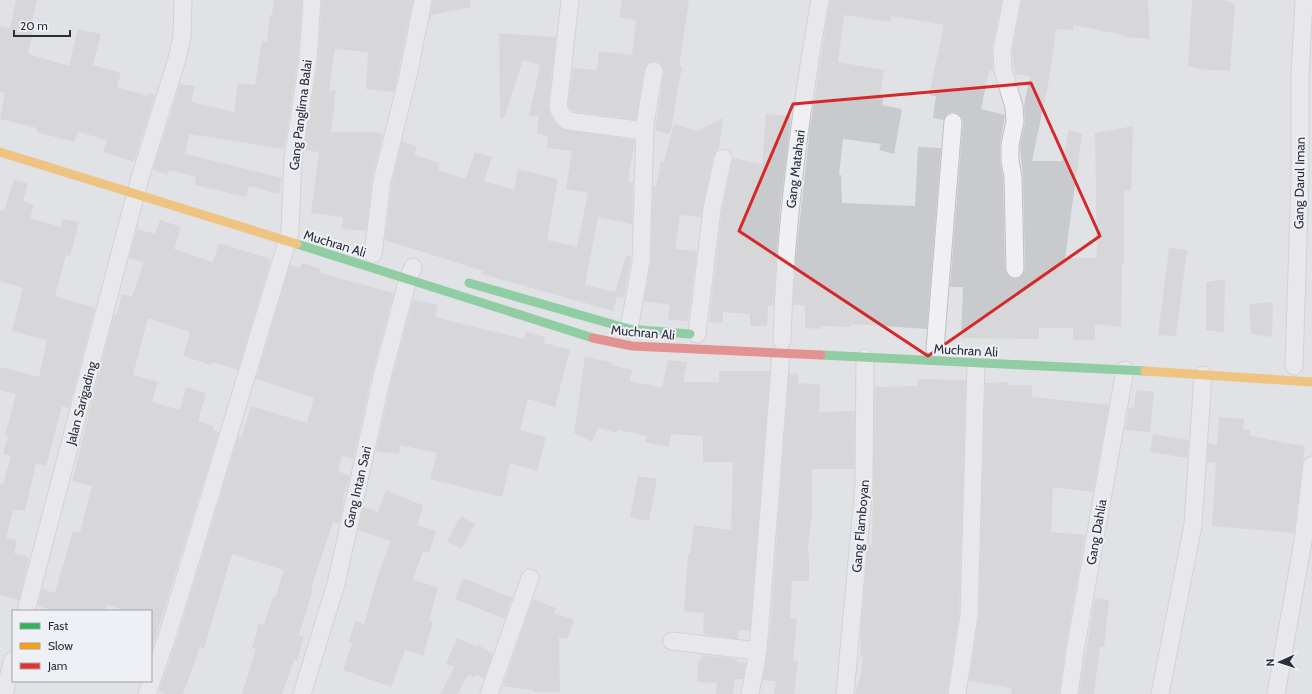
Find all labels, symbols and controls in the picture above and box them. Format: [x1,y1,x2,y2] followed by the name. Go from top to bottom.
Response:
[14,12,70,38] scale bar
[20,18,48,33] text: 20 m
[285,59,315,171] street label: Gang Panglima Balai
[782,129,808,209] street label: Gang Matahari
[1290,137,1308,229] street label: Gang Darul Iman
[302,226,368,260] street label: Muchran Ali
[610,321,676,343] street label: Muchran Ali
[933,340,999,360] street label: Muchran Ali
[62,359,100,448] street label: Jalan Sarigading
[340,445,374,529] street label: Gang Intan Sari
[848,479,872,573] street label: Gang Flamboyan
[1082,497,1110,566] street label: Gang Dahlia
[12,610,152,682] legend
[48,618,68,633] text: Fast
[48,638,73,653] text: Slow
[1260,642,1300,682] north arrow
[47,658,67,673] text: Jam
[1263,658,1277,667] text: N

